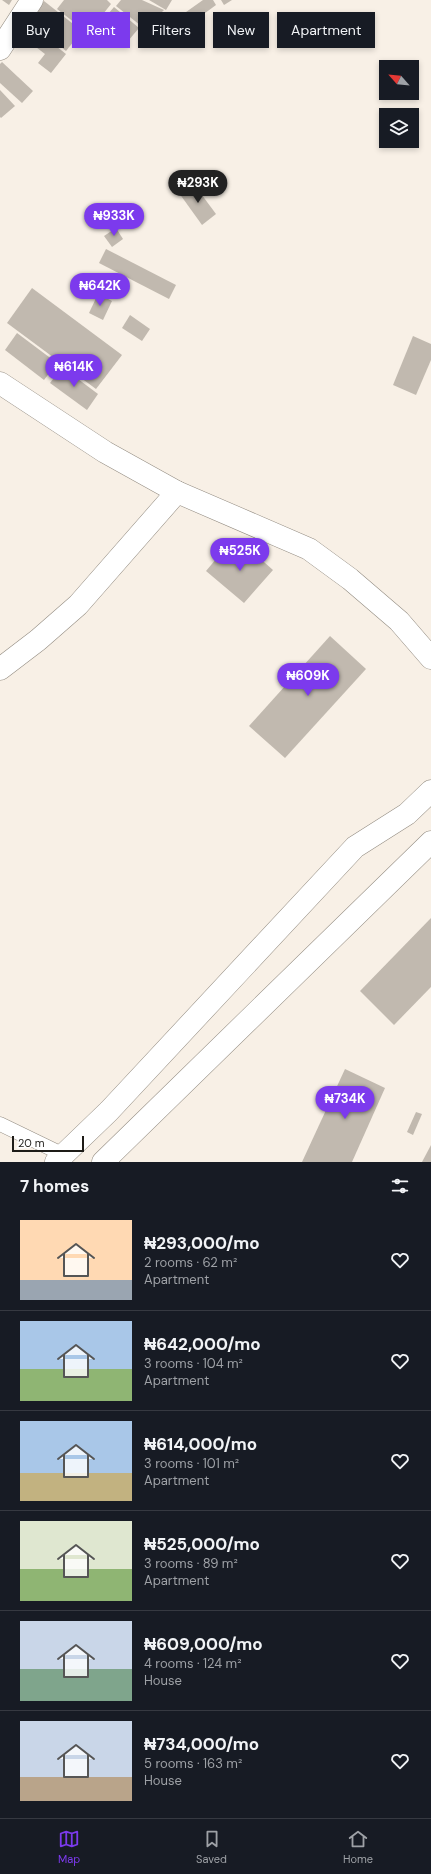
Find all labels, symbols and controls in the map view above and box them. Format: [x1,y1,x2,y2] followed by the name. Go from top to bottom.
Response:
[12,12,64,48] chip: Buy
[72,12,130,48] chip: Rent
[138,12,205,48] chip: Filters
[213,12,269,48] chip: New
[277,12,375,48] chip: Apartment
[379,60,419,100] north arrow
[379,60,419,148] map controls
[379,108,419,148] button: layers
[170,170,226,204] pin: ₦293K
[177,174,219,191] text: ₦293K
[86,203,142,237] pin: ₦933K
[93,207,135,224] text: ₦933K
[72,273,128,307] pin: ₦642K
[79,277,121,294] text: ₦642K
[46,354,102,388] pin: ₦614K
[54,358,94,375] text: ₦614K
[212,538,268,572] pin: ₦525K
[219,542,261,559] text: ₦525K
[280,663,336,697] pin: ₦609K
[286,667,330,684] text: ₦609K
[317,1086,373,1120] pin: ₦734K
[324,1090,366,1107] text: ₦734K
[12,1134,84,1153] scale bar
[18,1136,44,1150] text: 20 m
[20,1175,89,1197] text: 7 homes
[389,1175,411,1197] icon: filters
[144,1232,260,1254] text: ₦293,000/mo
[52,1236,100,1284] icon: home
[389,1249,411,1271] icon: heart
[144,1254,237,1271] text: 2 rooms · 62 m²
[144,1271,209,1288] text: Apartment
[144,1333,261,1355] text: ₦642,000/mo
[52,1337,100,1385] icon: home
[389,1350,411,1372] icon: heart
[144,1355,243,1372] text: 3 rooms · 104 m²
[144,1372,209,1389] text: Apartment
[144,1433,257,1455] text: ₦614,000/mo
[52,1437,100,1485] icon: home
[389,1450,411,1472] icon: heart
[144,1455,239,1472] text: 3 rooms · 101 m²
[144,1472,209,1489] text: Apartment
[144,1533,260,1555] text: ₦525,000/mo
[52,1537,100,1585] icon: home
[389,1550,411,1572] icon: heart
[144,1555,238,1572] text: 3 rooms · 89 m²
[144,1572,209,1589] text: Apartment
[144,1633,263,1655] text: ₦609,000/mo
[52,1637,100,1685] icon: home
[389,1650,411,1672] icon: heart
[144,1655,241,1672] text: 4 rooms · 124 m²
[144,1672,182,1689] text: House
[144,1733,259,1755] text: ₦734,000/mo
[52,1737,100,1785] icon: home
[389,1750,411,1772] icon: heart
[144,1755,242,1772] text: 5 rooms · 163 m²
[144,1772,182,1789] text: House
[58,1828,80,1866] tab: Map
[196,1828,227,1866] tab: Saved
[343,1828,373,1866] tab: Home

